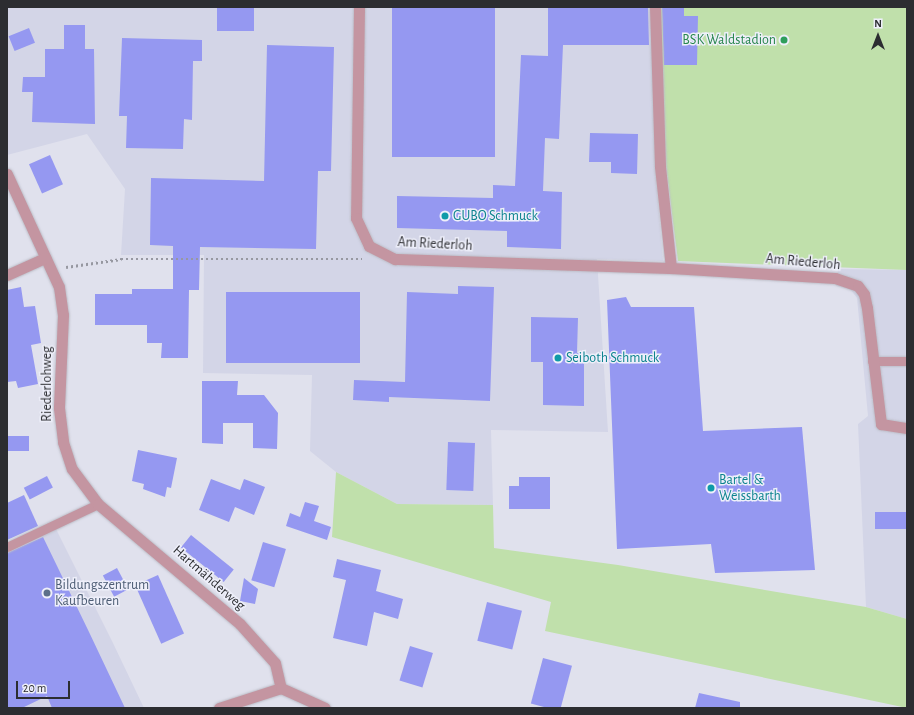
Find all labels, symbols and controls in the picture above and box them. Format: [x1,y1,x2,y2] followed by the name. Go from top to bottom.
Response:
[858,16,898,56] north arrow
[874,18,882,29] text: N
[682,32,776,48] place label: BSK Waldstadion
[779,35,789,45] marker: BSK Waldstadion
[453,208,538,224] place label: GUBO Schmuck
[440,211,450,221] marker: GUBO Schmuck
[397,234,473,254] street label: Am Riederloh
[765,250,841,274] street label: Am Riederloh
[39,346,55,422] street label: Riederlohweg
[566,350,659,366] place label: Seiboth Schmuck
[553,353,563,363] marker: Seiboth Schmuck
[719,472,781,504] place label: Bartel & Weissbarth
[706,483,716,493] marker: Bartel & Weissbarth
[169,542,249,614] street label: Hartmähderweg
[55,577,149,610] place label: Bildungszentrum Kaufbeuren
[42,588,52,598] marker: Bildungszentrum Kaufbeuren
[18,673,72,699] scale bar
[23,682,46,694] text: 20 m

